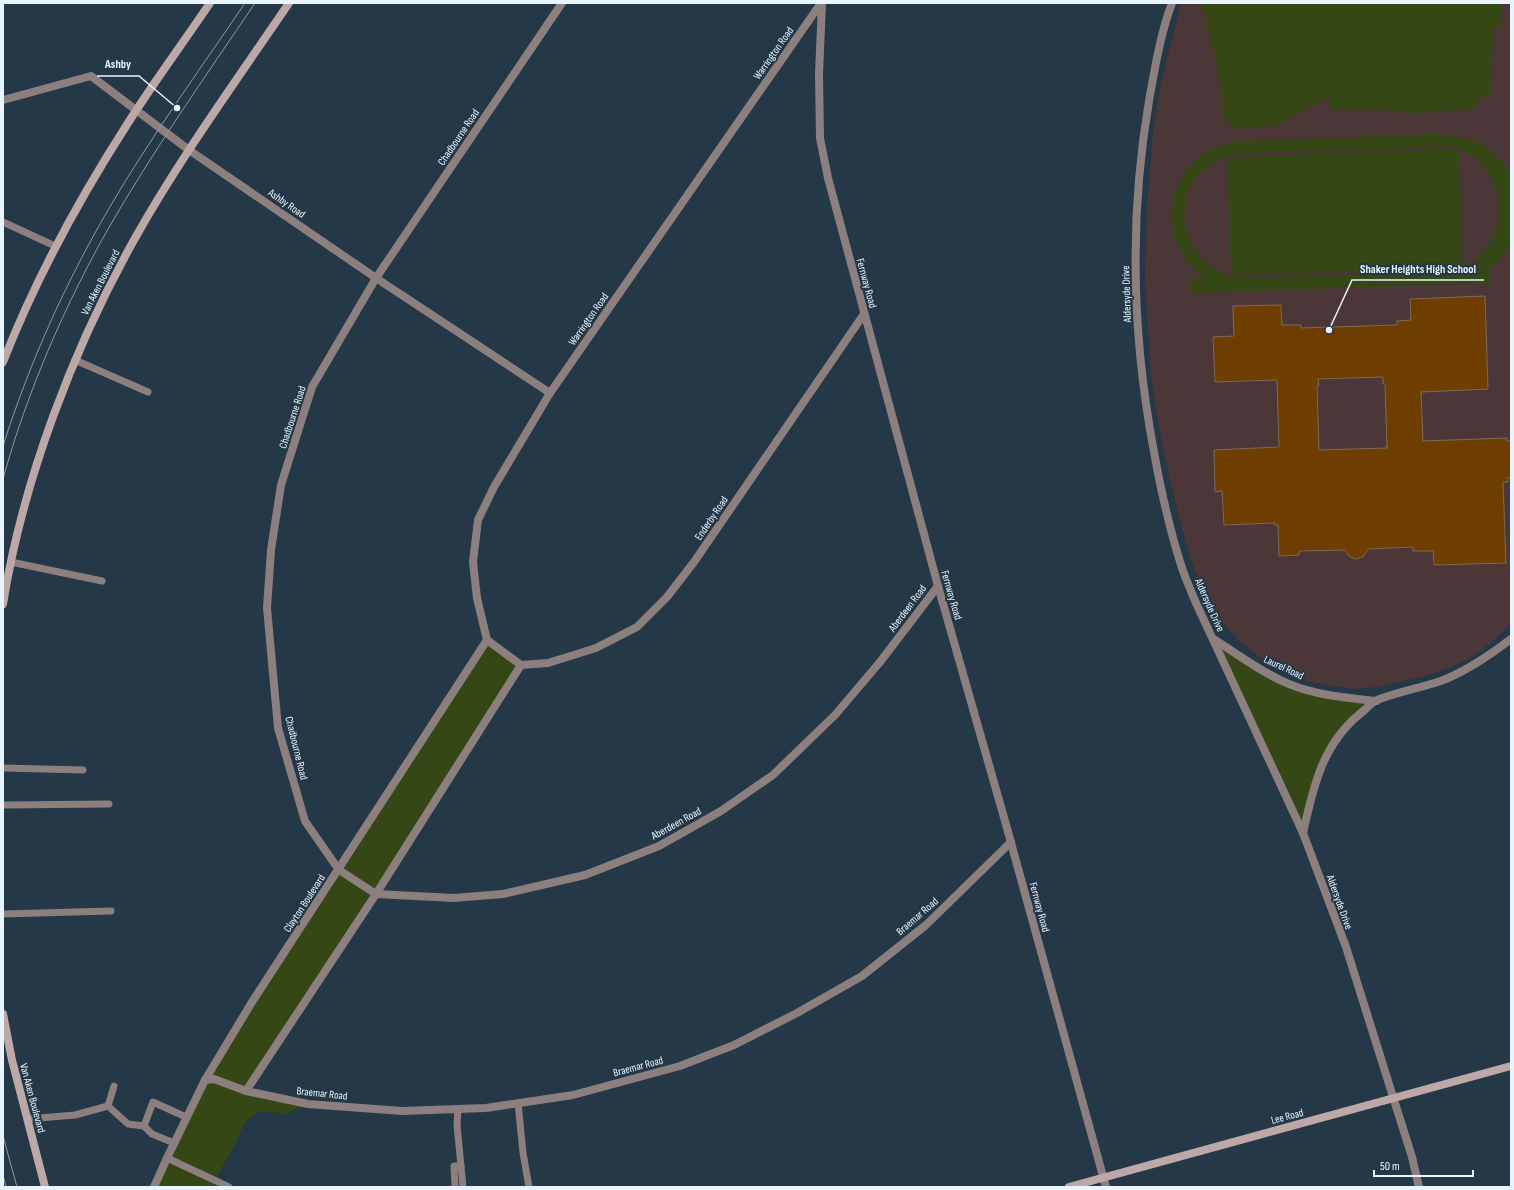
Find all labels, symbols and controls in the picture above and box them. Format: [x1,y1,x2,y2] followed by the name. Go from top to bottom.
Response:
[751,24,796,82] street label: Warrington Road
[97,52,139,76] callout: Ashby
[104,57,131,72] text: Ashby
[435,106,482,168] street label: Chadbourne Road
[265,185,308,221] street label: Ashby Road
[78,247,123,317] street label: Van Aken Boulevard
[1352,256,1484,280] callout: Shaker Heights High School
[854,257,879,310] street label: Fernway Road
[1360,262,1476,277] text: Shaker Heights High School
[1119,265,1134,324] street label: Aldersyde Drive
[566,290,611,348] street label: Warrington Road
[276,384,309,450] street label: Chadbourne Road
[692,493,731,543] street label: Enderby Road
[938,569,965,622] street label: Fernway Road
[1192,576,1227,634] street label: Aldersyde Drive
[885,582,929,635] street label: Aberdeen Road
[1262,653,1306,682] street label: Laurel Road
[282,715,311,782] street label: Chadbourne Road
[648,804,704,843] street label: Aberdeen Road
[281,872,328,935] street label: Clayton Boulevard
[1323,872,1355,931] street label: Aldersyde Drive
[1027,881,1052,934] street label: Fernway Road
[894,894,941,938] street label: Braemar Road
[612,1053,665,1079] street label: Braemar Road
[17,1062,48,1135] street label: Van Aken Boulevard
[296,1084,348,1103] street label: Braemar Road
[1270,1106,1305,1127] street label: Lee Road
[1374,1152,1473,1178] scale bar
[1380,1159,1400,1174] text: 50 m

